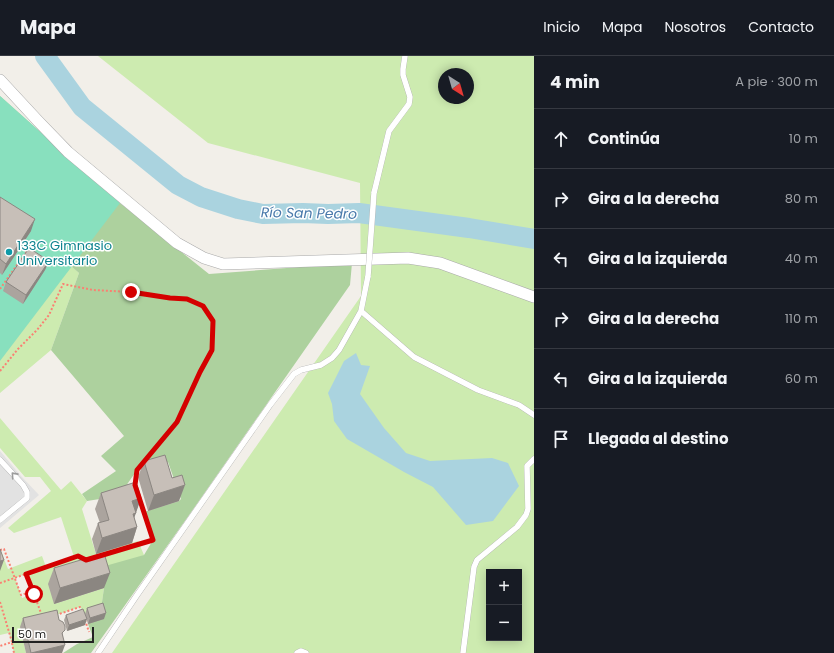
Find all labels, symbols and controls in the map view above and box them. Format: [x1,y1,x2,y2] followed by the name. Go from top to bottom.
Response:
[20,14,76,41] text: Mapa
[543,17,580,37] text: Inicio
[602,17,643,37] text: Mapa
[665,17,726,37] text: Nosotros
[748,17,814,37] text: Contacto
[438,68,474,104] north arrow
[550,70,600,94] text: 4 min
[735,72,818,91] text: A pie · 300 m
[550,128,572,150] icon: ahead
[588,128,660,149] text: Continúa
[789,129,818,148] text: 10 m
[550,188,572,210] icon: right
[588,188,719,209] text: Gira a la derecha
[785,189,818,208] text: 80 m
[261,202,357,224] water label: Río San Pedro
[17,236,112,270] place label: 133C Gimnasio Universitario
[4,247,14,257] marker: 133C Gimnasio Universitario
[550,248,572,270] icon: left
[588,248,727,269] text: Gira a la izquierda
[785,249,818,268] text: 40 m
[122,283,140,301] route end
[550,308,572,330] icon: right
[588,308,719,329] text: Gira a la derecha
[785,309,818,328] text: 110 m
[550,368,572,390] icon: left
[588,368,727,389] text: Gira a la izquierda
[785,369,818,388] text: 60 m
[550,428,572,450] icon: arrive
[588,428,729,449] text: Llegada al destino
[12,473,19,480] one-way arrow
[486,569,522,641] map controls
[486,569,522,605] button: +
[25,585,43,603] route start
[486,605,522,641] button: −
[12,625,94,644] scale bar
[18,626,46,642] text: 50 m

